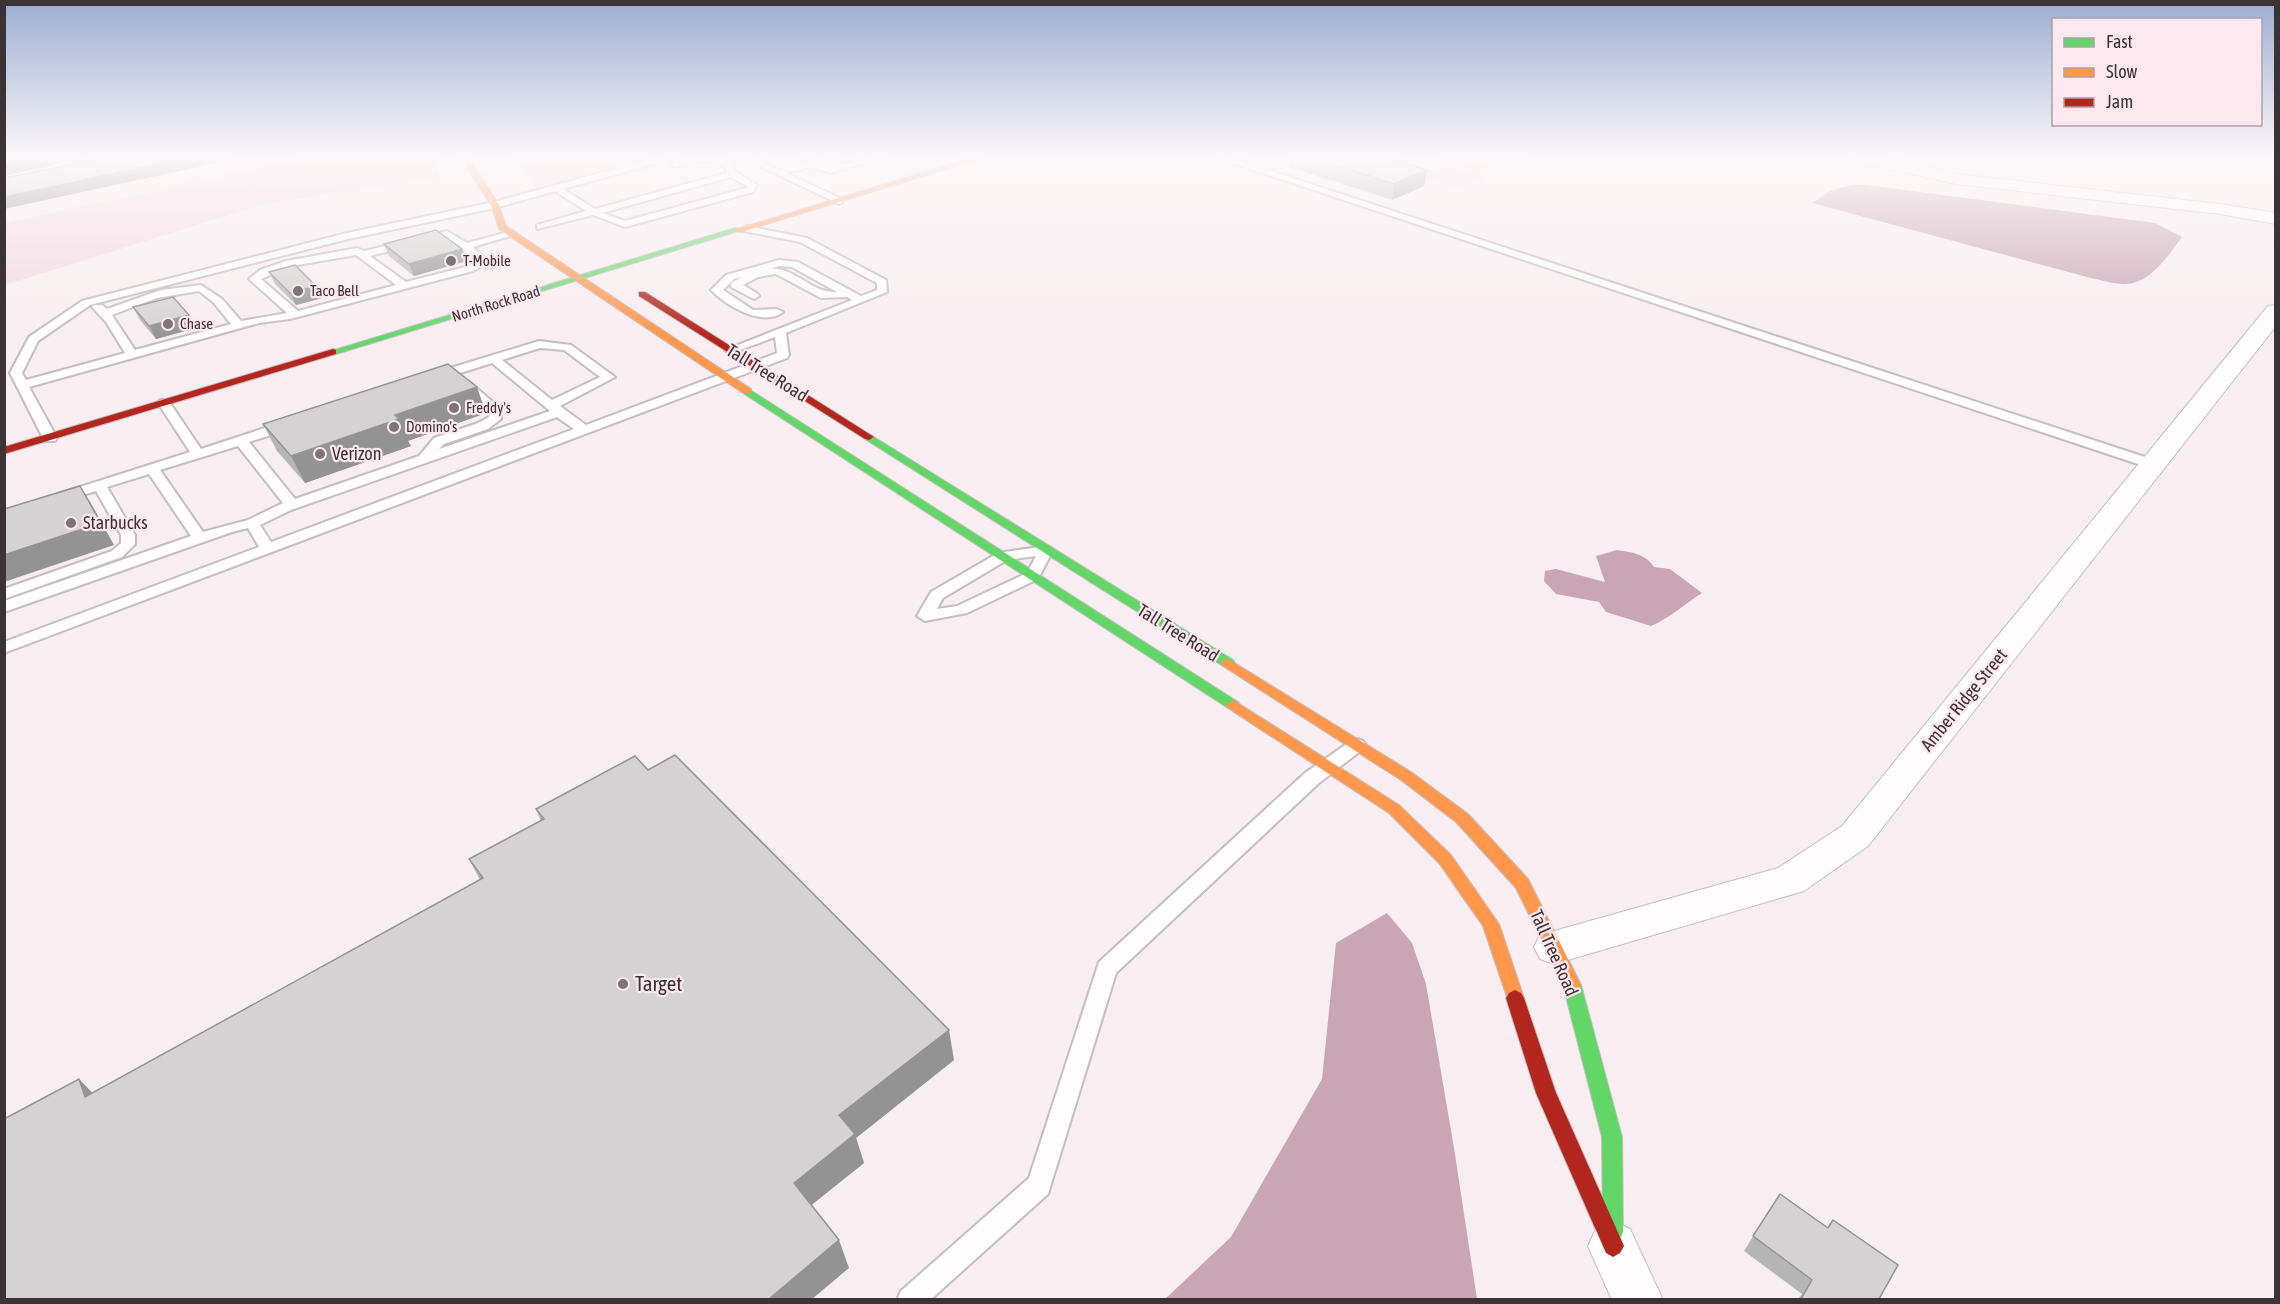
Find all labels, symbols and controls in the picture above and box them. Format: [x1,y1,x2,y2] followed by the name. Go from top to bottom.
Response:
[2052,18,2262,126] legend
[2106,31,2133,52] text: Fast
[2106,61,2137,82] text: Slow
[2106,91,2133,112] text: Jam
[463,252,511,269] place label: T-Mobile
[444,254,458,268] marker: T-Mobile
[310,282,359,299] place label: Taco Bell
[450,282,542,325] street label: North Rock Road
[291,284,305,298] marker: Taco Bell
[180,315,213,332] place label: Chase
[161,317,175,331] marker: Chase
[723,339,812,406] street label: Tall Tree Road
[466,399,511,416] place label: Freddy's
[447,401,461,415] marker: Freddy's
[406,418,457,435] place label: Domino's
[387,420,401,434] marker: Domino's
[332,443,381,464] place label: Verizon
[313,447,327,461] marker: Verizon
[83,512,148,533] place label: Starbucks
[64,516,78,530] marker: Starbucks
[1134,599,1223,666] street label: Tall Tree Road
[1916,644,2011,755] street label: Amber Ridge Street
[1526,906,1583,999] street label: Tall Tree Road
[635,971,682,995] place label: Target
[616,977,630,991] marker: Target

